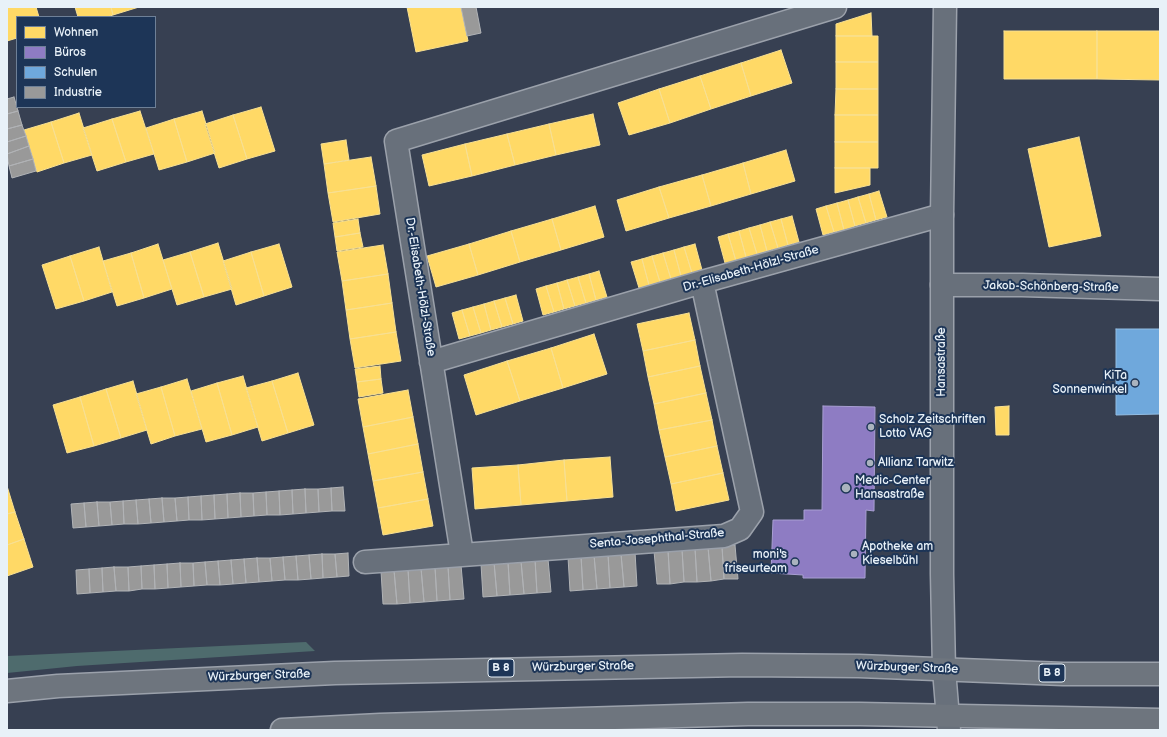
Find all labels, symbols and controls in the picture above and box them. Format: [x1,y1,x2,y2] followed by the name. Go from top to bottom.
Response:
[16,16,156,108] legend
[54,25,98,40] text: Wohnen
[54,45,86,60] text: Büros
[54,65,97,80] text: Schulen
[54,85,102,100] text: Industrie
[402,216,438,358] street label: Dr.-Elisabeth-Hölzl-Straße
[681,243,821,295] street label: Dr.-Elisabeth-Hölzl-Straße
[983,279,1119,295] street label: Jakob-Schönberg-Straße
[935,327,949,397] street label: Hansastraße
[1053,369,1127,397] place label: KiTa Sonnenwinkel
[1130,378,1140,388] marker: KiTa Sonnenwinkel
[879,413,986,441] place label: Scholz Zeitschriften Lotto VAG
[866,422,876,432] marker: Scholz Zeitschriften Lotto VAG
[878,456,953,470] place label: Allianz Tarwitz
[865,458,875,468] marker: Allianz Tarwitz
[855,474,930,502] place label: Medic-Center Hansastraße
[840,482,852,494] marker: Medic-Center Hansastraße
[589,526,725,552] street label: Senta-Josephthal-Straße
[862,540,933,568] place label: Apotheke am Kieselbühl
[725,548,787,576] place label: moni's friseurteam
[849,549,859,559] marker: Apotheke am Kieselbühl
[790,557,800,567] marker: moni's friseurteam
[488,659,514,677] road number: B 8
[532,659,634,675] street label: Würzburger Straße
[856,659,958,677] street label: Würzburger Straße
[1039,664,1065,682] road number: B 8
[208,667,310,685] street label: Würzburger Straße

